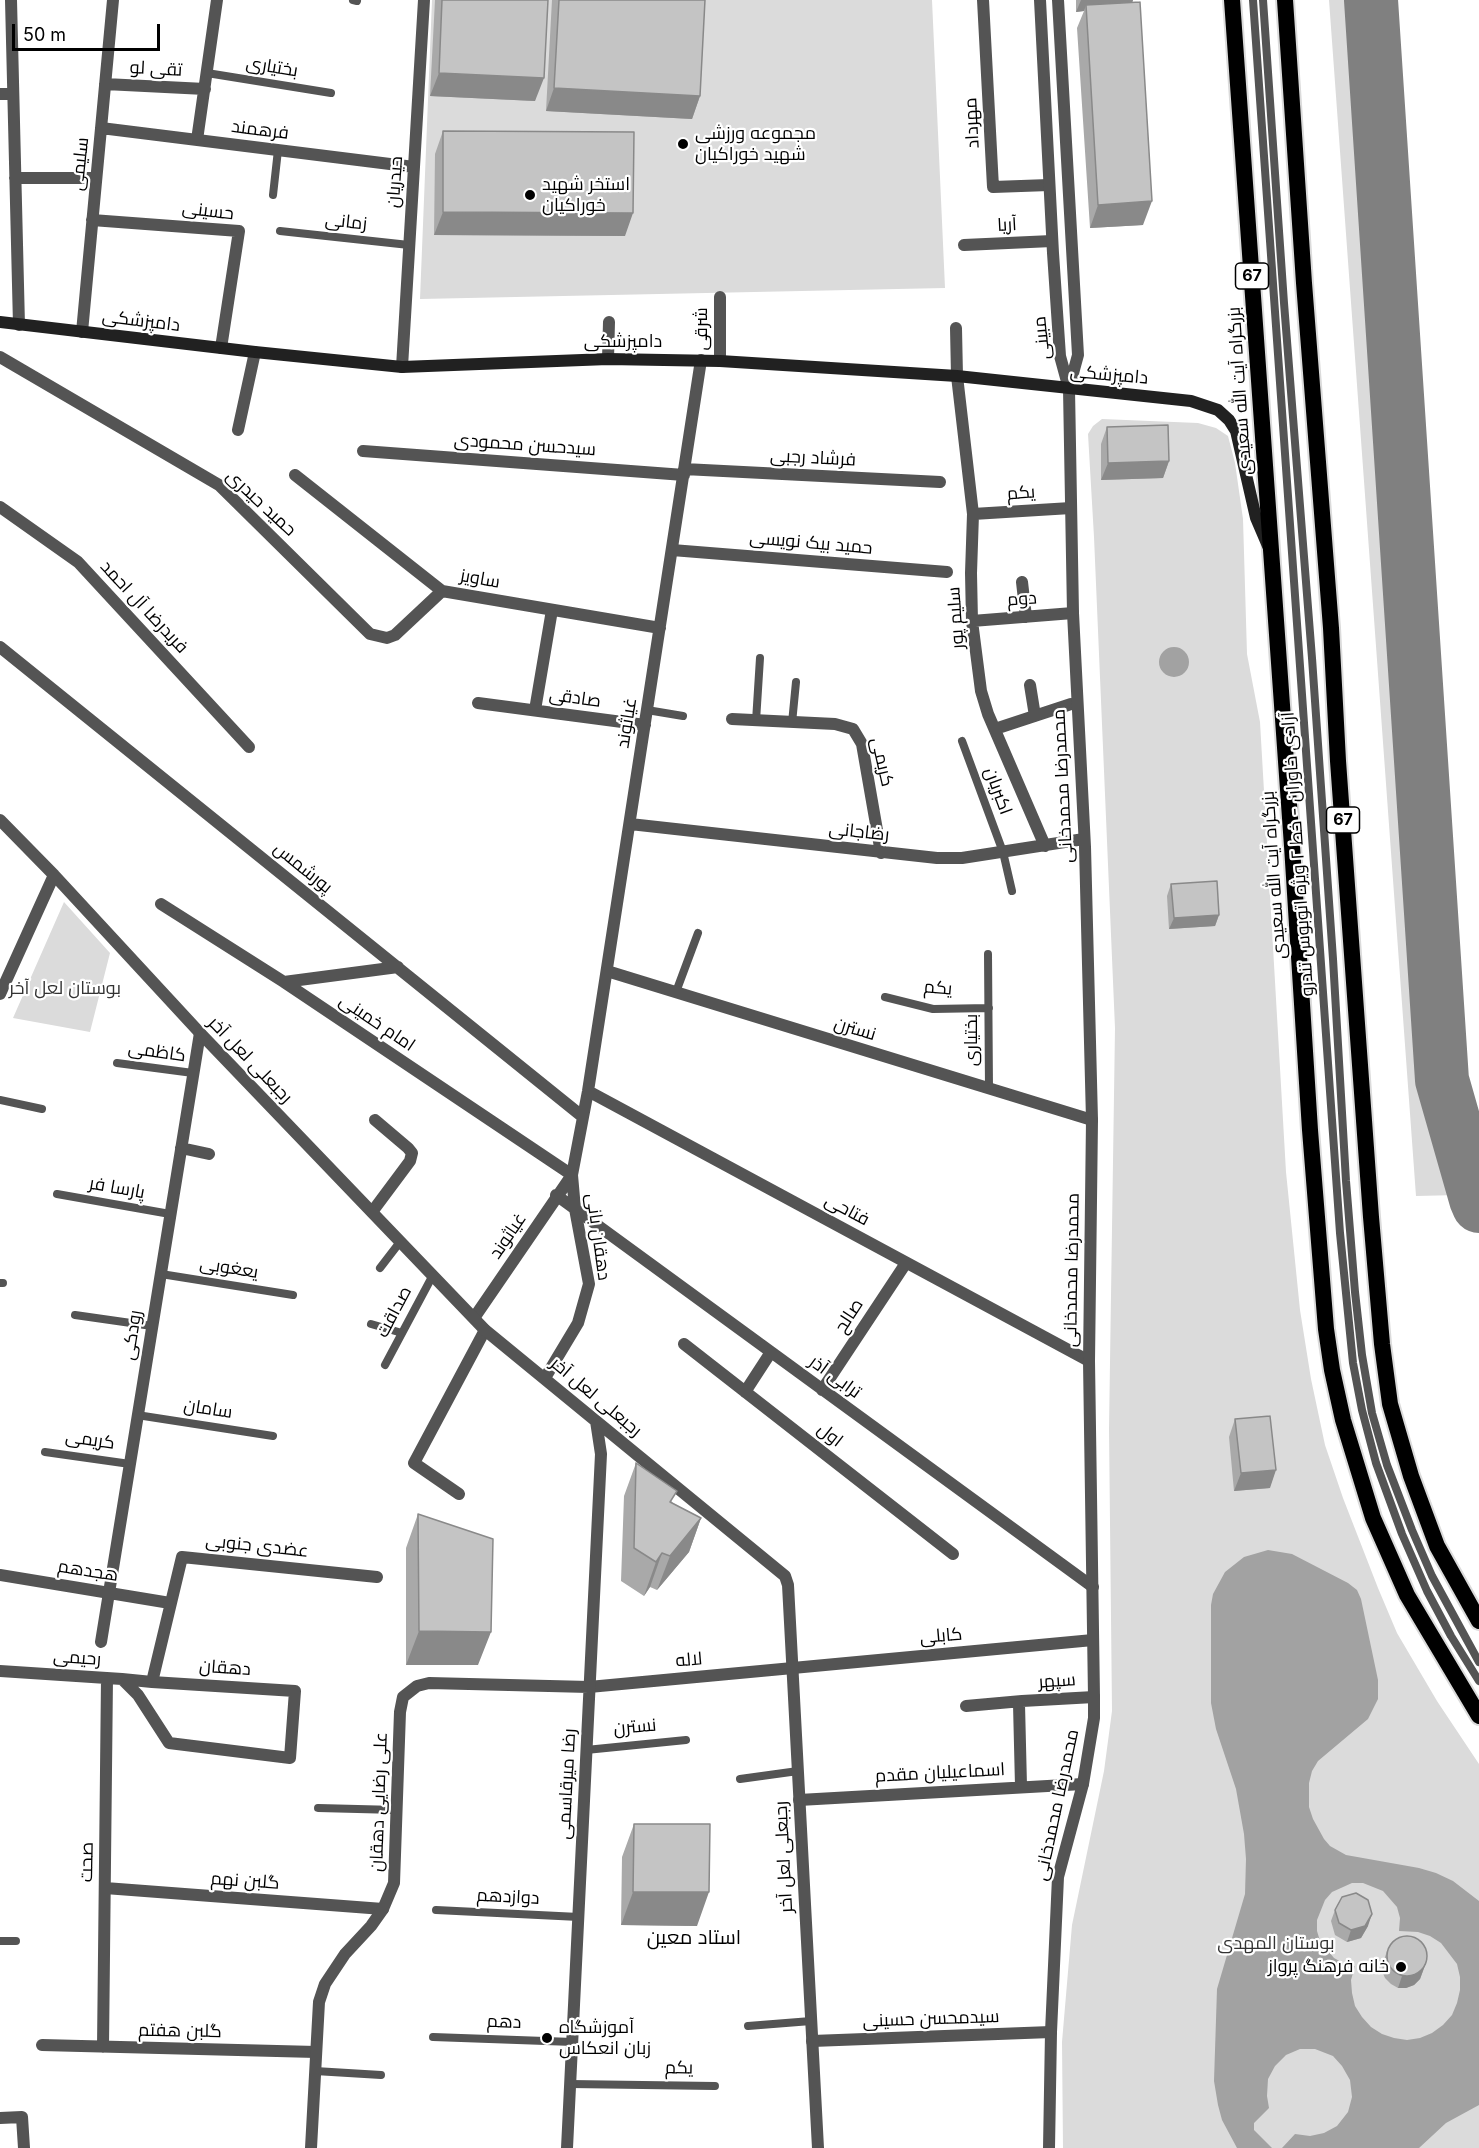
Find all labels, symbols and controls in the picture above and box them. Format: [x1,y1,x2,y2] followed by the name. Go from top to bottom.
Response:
[15,12,164,50] scale bar
[23,24,66,45] text: 50 m
[244,52,300,82] street label: بختیاری
[129,57,183,81] street label: تقی لو
[960,97,984,149] street label: مهرداد
[230,116,290,144] street label: فرهمند
[695,123,816,166] place label: مجموعه ورزشی شهید خوراکیان
[66,136,94,192] street label: سلیمی
[676,137,690,151] marker: مجموعه ورزشی شهید خوراکیان
[382,155,408,209] street label: حیدریان
[542,174,630,216] place label: استخر شهید خوراکیان
[523,188,537,202] marker: استخر شهید خوراکیان
[181,197,235,225] street label: حسینی
[324,209,368,235] street label: زمانی
[997,214,1017,236] street label: آریا
[1236,263,1268,289] road number: 67
[101,306,181,336] street label: دامپزشکی
[1223,306,1257,476] street label: بزرگراه آیت الله سعیدی
[691,307,713,351] street label: شرقی
[1029,315,1055,361] street label: مبینی
[584,331,662,353] street label: دامپزشکی
[1069,361,1149,389] street label: دامپزشکی
[453,429,597,461] street label: سیدحسن محمودی
[769,445,857,471] street label: فرشاد رجبی
[221,465,301,541] street label: حمید حیدری
[1006,481,1036,505] street label: یکم
[749,527,873,559] street label: حمید بیک نویسی
[95,556,193,658] street label: فریدرضا آل احمد
[458,565,502,593] street label: ساویز
[943,586,969,650] street label: سلیم پور
[1006,587,1038,611] street label: دوم
[548,684,602,712] street label: صادقی
[612,696,642,750] street label: غیاثوند
[1048,708,1078,864] street label: محمدرضا محمدخانی
[1277,711,1319,997] street label: آزادی خاوران - خط ۲ ویژه اتوبوس تندرو
[866,735,898,789] street label: کریمی
[979,764,1017,818] street label: اکبریان
[1257,790,1291,960] street label: بزرگراه آیت الله سعیدی
[1326,807,1360,833] road number: 67
[828,818,890,846] street label: رضاجانی
[269,838,337,898] street label: پورشمس
[923,976,953,1000] street label: یکم
[9,978,121,1000] park label: بوستان لعل آخر
[335,990,419,1056] street label: امام خمینی
[203,1012,297,1108] street label: رجبعلی لعل آخر
[831,1012,879,1046] street label: نسترن
[961,1014,983,1066] street label: بختیاری
[127,1037,187,1067] street label: کاظمی
[87,1172,147,1204] street label: پارسا فر
[821,1189,873,1231] street label: فتاحی
[581,1192,615,1282] street label: دهقان بانی
[1060,1193,1084,1347] street label: محمدرضا محمدخانی
[485,1209,531,1263] street label: غیاثوند
[198,1253,260,1283] street label: یعغوبی
[372,1283,416,1341] street label: صداقت
[830,1295,868,1337] street label: صالح
[117,1308,147,1362] street label: رودکی
[805,1351,865,1403] street label: ترابی آذر
[546,1353,646,1441] street label: رجبعلی لعل آخر
[182,1394,234,1424] street label: سامان
[813,1418,847,1452] street label: اول
[64,1426,116,1454] street label: کریمی
[205,1530,309,1562] street label: عضدی جنوبی
[56,1556,120,1586] street label: هجدهم
[919,1623,963,1649] street label: کابلی
[52,1646,102,1670] street label: رحیمی
[675,1648,703,1672] street label: لاله
[198,1655,252,1681] street label: دهقان
[1038,1669,1076,1693] street label: سپهر
[613,1714,657,1740] street label: نسترن
[1030,1727,1084,1883] street label: محمدرضا محمدخانی
[553,1728,581,1840] street label: رضا میرقاسمی
[366,1732,392,1872] street label: علی رضایی دهقان
[874,1759,1006,1787] street label: اسماعیلیان مقدم
[770,1800,798,1914] street label: رجبعلی لعل آخر
[76,1842,98,1882] street label: صحت
[210,1868,280,1894] street label: گلبن نهم
[476,1885,540,1909] street label: دوازدهم
[647,1926,741,1950] district label: استاد معین
[1217,1933,1335,1955] park label: بوستان المهدی
[1268,1956,1389,1978] place label: خانه فرهنگ پرواز
[1394,1960,1408,1974] marker: خانه فرهنگ پرواز
[862,2006,1000,2032] street label: سیدمحسن حسینی
[486,2011,522,2033] street label: دهم
[559,2017,651,2060] place label: آموزشگاه زبان انعکاس
[138,2019,222,2043] street label: گلبن هفتم
[540,2031,554,2045] marker: آموزشگاه زبان انعکاس
[665,2057,693,2079] street label: یکم

